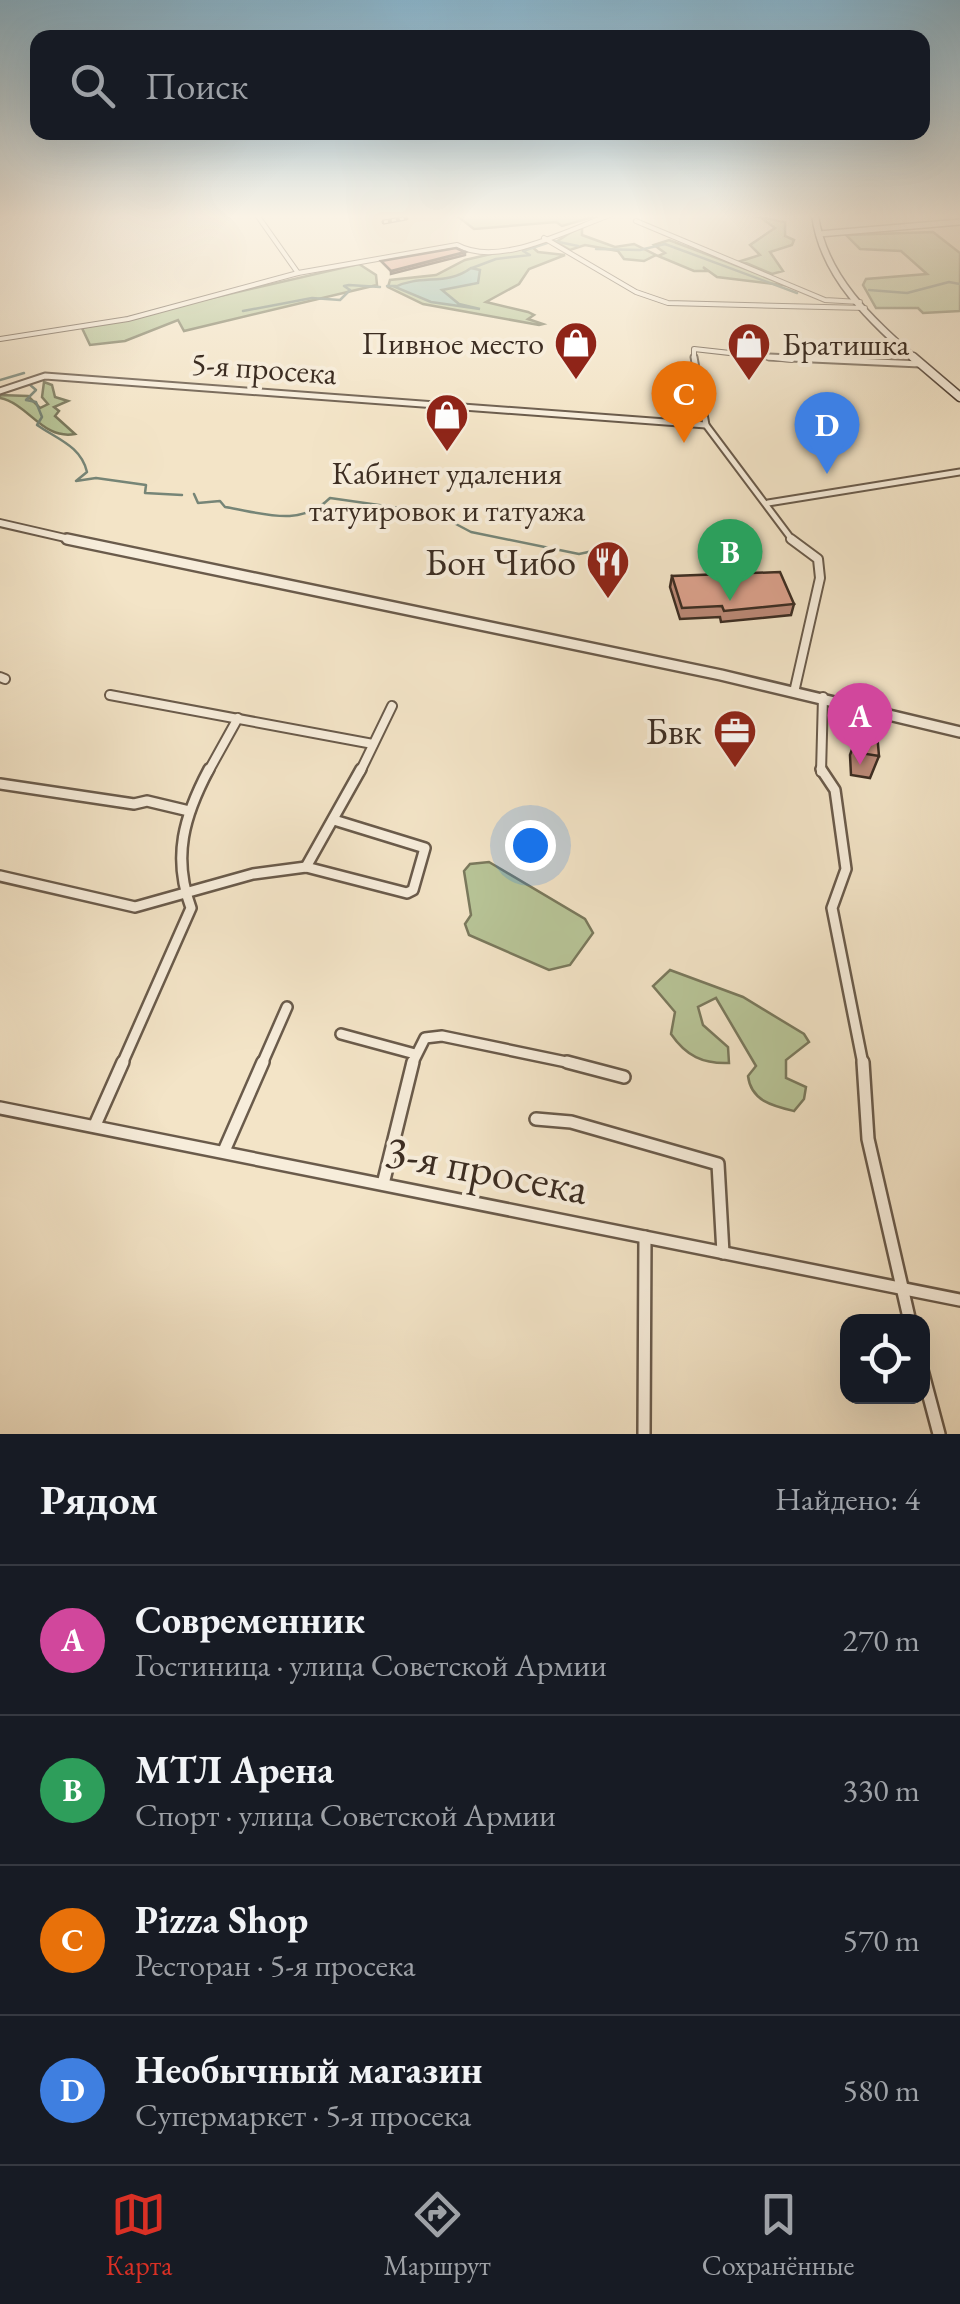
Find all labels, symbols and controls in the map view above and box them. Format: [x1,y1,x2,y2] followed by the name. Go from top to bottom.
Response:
[30,30,930,140] search box
[65,58,120,113] icon: search
[145,61,248,110] text: Поиск
[553,320,599,381] shop icon: Пивное место
[726,321,772,382] shop icon: Братишка
[362,322,544,364] place label: Пивное место
[782,323,909,365] place label: Братишка
[190,342,338,394] street label: 5-я просека
[652,360,716,443] pin: C
[424,392,470,453] shop icon: Кабинет удаления татуировок и татуажа
[794,392,860,474] pin: D
[309,452,585,531] place label: Кабинет удаления татуировок и татуажа
[698,518,762,601] pin: B
[425,537,576,586] place label: Бон Чибо
[585,539,631,600] restaurant icon: Бон Чибо
[828,682,892,765] pin: A
[645,706,702,755] place label: Бвк
[712,708,758,769] office icon: Бвк
[505,820,556,871] your location
[381,1121,593,1217] street label: 3-я просека
[840,1314,930,1404] map controls
[840,1314,930,1404] button: locate
[40,1472,158,1527] text: Рядом
[775,1478,920,1520] text: Найдено: 4
[135,1595,365,1644] text: Современник
[61,1619,84,1661] text: A
[843,1619,920,1661] text: 270 m
[135,1644,607,1686] text: Гостиница · улица Советской Армии
[135,1745,334,1794] text: МТЛ Арена
[62,1769,83,1811] text: B
[843,1769,920,1811] text: 330 m
[135,1794,556,1836] text: Спорт · улица Советской Армии
[135,1895,308,1944] text: Pizza Shop
[61,1919,84,1961] text: C
[843,1919,920,1961] text: 570 m
[135,1944,416,1986] text: Ресторан · 5-я просека
[135,2045,482,2094] text: Необычный магазин
[60,2069,85,2111] text: D
[843,2069,920,2111] text: 580 m
[135,2094,471,2136] text: Супермаркет · 5-я просека
[106,2187,172,2283] tab: Карта
[383,2187,491,2283] tab: Маршрут
[702,2187,854,2283] tab: Сохранённые

